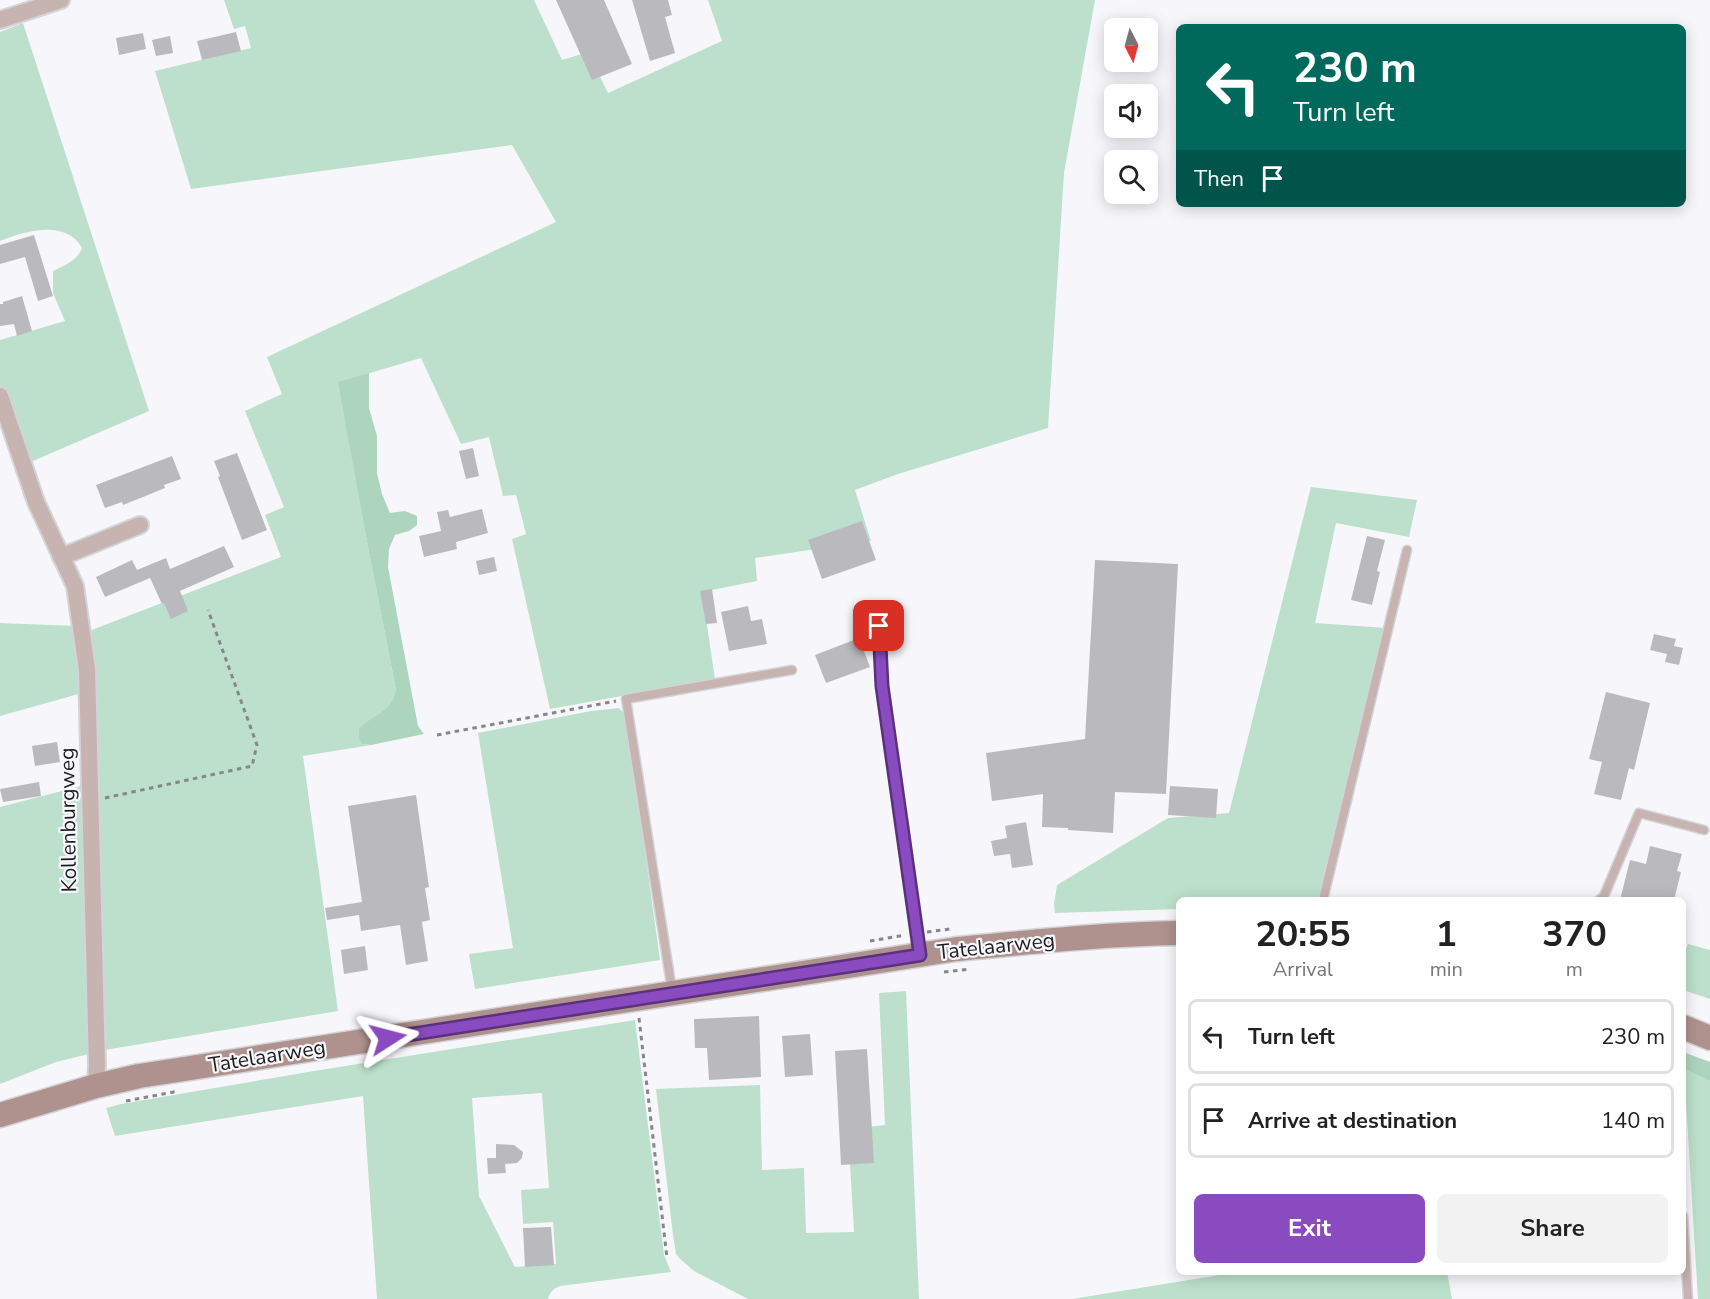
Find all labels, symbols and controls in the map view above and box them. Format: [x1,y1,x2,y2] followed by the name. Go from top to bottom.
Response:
[1104,18,1158,72] north arrow
[1104,18,1158,204] map controls
[1293,40,1417,97] text: 230 m
[1194,48,1272,126] icon: left
[1104,84,1158,138] button: sound
[1293,94,1394,131] text: Turn left
[1104,150,1158,204] button: search
[1256,162,1289,195] icon: arrive
[1194,164,1244,194] text: Then
[853,600,904,651] pin
[862,609,895,642] icon: arrive
[53,747,83,893] street label: Kollenburgweg
[1255,910,1351,959] text: 20:55
[1435,910,1457,959] text: 1
[1542,910,1607,959] text: 370
[936,926,1056,966] street label: Tatelaarweg
[1273,956,1333,983] text: Arrival
[1430,956,1463,983] text: min
[1566,956,1583,983] text: m
[356,1006,420,1070] position arrow
[1197,1020,1230,1053] icon: left
[1248,1022,1335,1052] text: Turn left
[1601,1022,1665,1052] text: 230 m
[206,1033,328,1079] street label: Tatelaarweg
[1197,1104,1230,1137] icon: arrive
[1248,1106,1457,1136] text: Arrive at destination
[1601,1106,1665,1136] text: 140 m
[1194,1194,1425,1263] button: Exit
[1437,1194,1668,1263] button: Share

